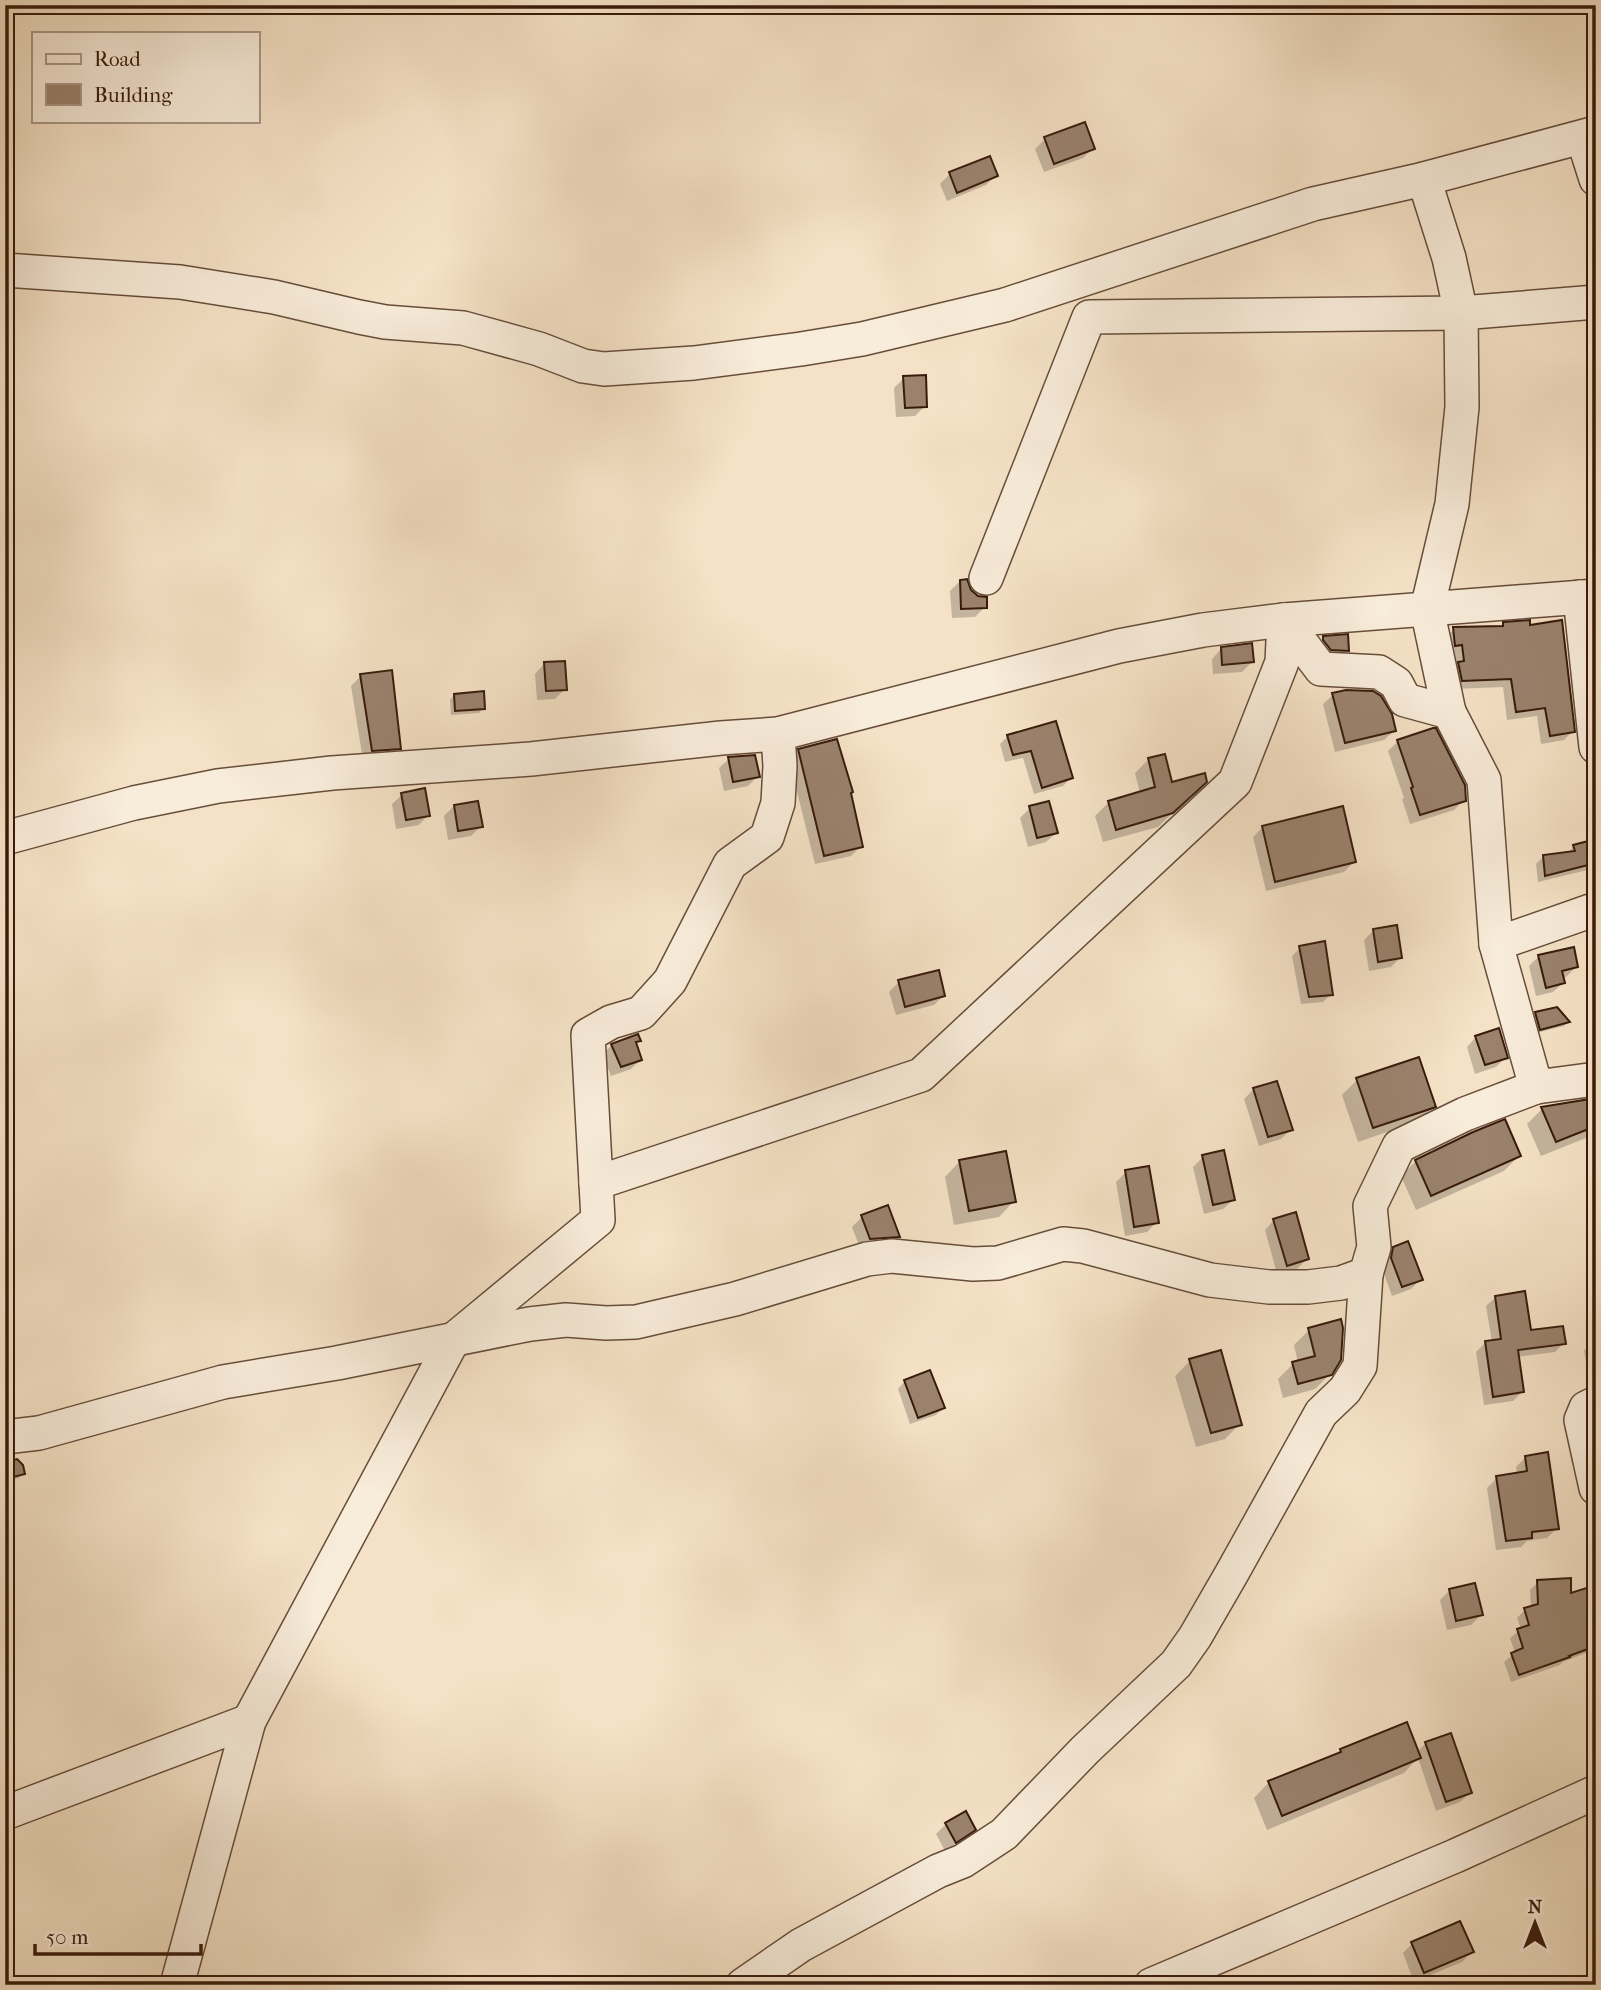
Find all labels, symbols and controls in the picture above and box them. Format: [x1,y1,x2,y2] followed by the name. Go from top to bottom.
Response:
[32,32,259,122] legend
[94,47,141,71] text: Road
[94,83,173,107] text: Building
[1500,1888,1570,1958] north arrow
[1528,1896,1543,1918] text: N
[35,1913,201,1957] scale bar
[46,1925,89,1949] text: 50 m

